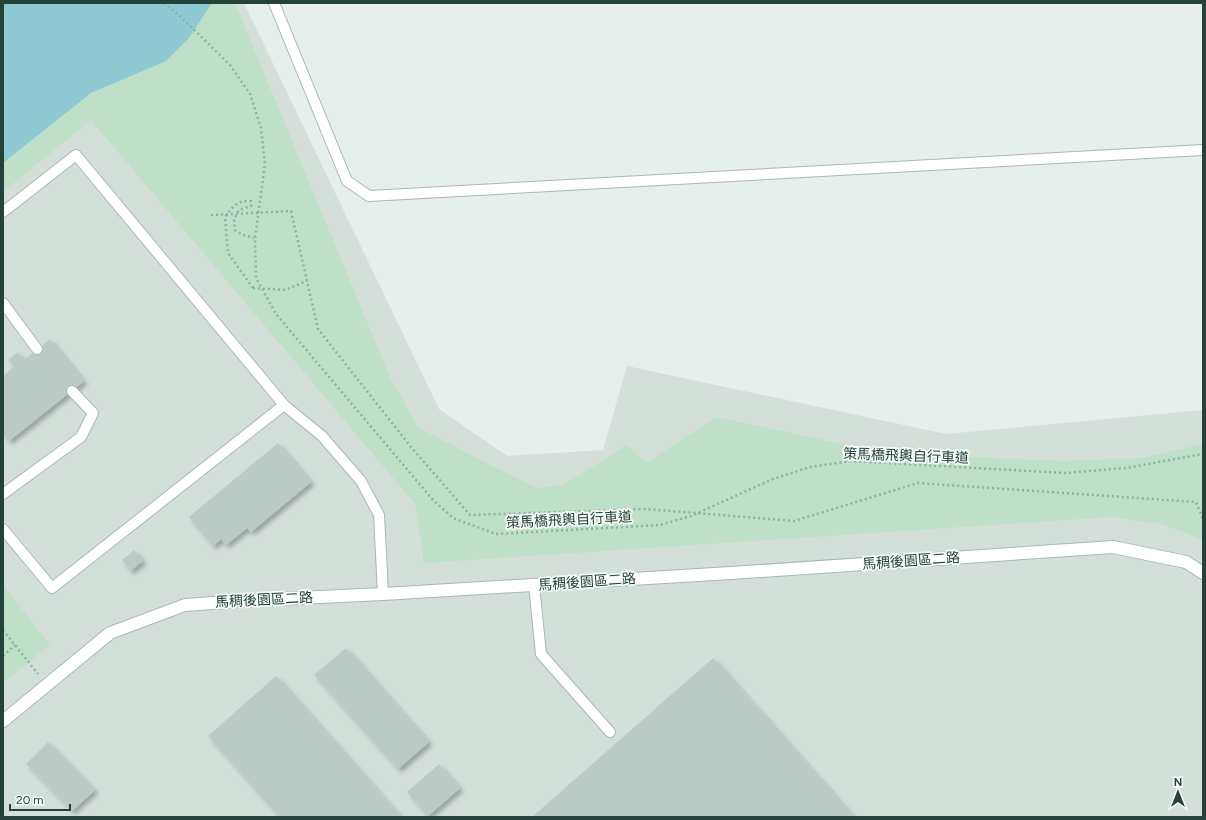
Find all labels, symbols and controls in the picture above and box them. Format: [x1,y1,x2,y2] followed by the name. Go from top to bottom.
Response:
[843,445,969,467] street label: 策馬橋飛輿自行車道
[506,508,632,532] street label: 策馬橋飛輿自行車道
[862,549,960,573] street label: 馬稠後園區二路
[538,570,636,594] street label: 馬稠後園區二路
[215,589,313,611] street label: 馬稠後園區二路
[1158,772,1198,812] north arrow
[1174,776,1182,789] text: N
[10,786,70,812] scale bar
[16,793,44,807] text: 20 m

